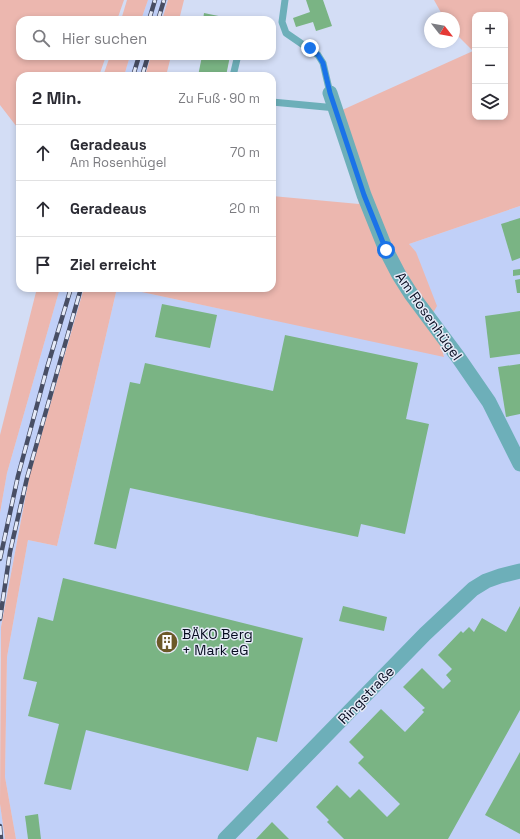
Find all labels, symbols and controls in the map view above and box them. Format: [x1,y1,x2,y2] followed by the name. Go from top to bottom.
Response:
[424,12,460,48] north arrow
[472,12,508,120] map controls
[472,12,508,48] button: +
[16,16,276,60] search box
[30,27,52,49] icon: search
[62,29,147,48] text: Hier suchen
[301,39,319,57] route end
[472,48,508,84] button: −
[472,84,508,120] button: layers
[32,87,81,109] text: 2 Min.
[178,90,260,107] text: Zu Fuß · 90 m
[70,135,147,154] text: Geradeaus
[32,142,54,164] icon: ahead
[230,144,260,161] text: 70 m
[70,154,167,171] text: Am Rosenhügel
[32,198,54,220] icon: ahead
[70,199,147,218] text: Geradeaus
[229,200,260,217] text: 20 m
[377,241,395,259] route start
[32,254,54,276] icon: arrive
[70,255,157,274] text: Ziel erreicht
[392,268,466,364] street label: Am Rosenhügel
[182,625,253,659] place label: BÄKO Berg + Mark eG
[154,629,180,655] building icon: BÄKO Berg + Mark eG
[334,662,398,728] street label: Ringstraße

